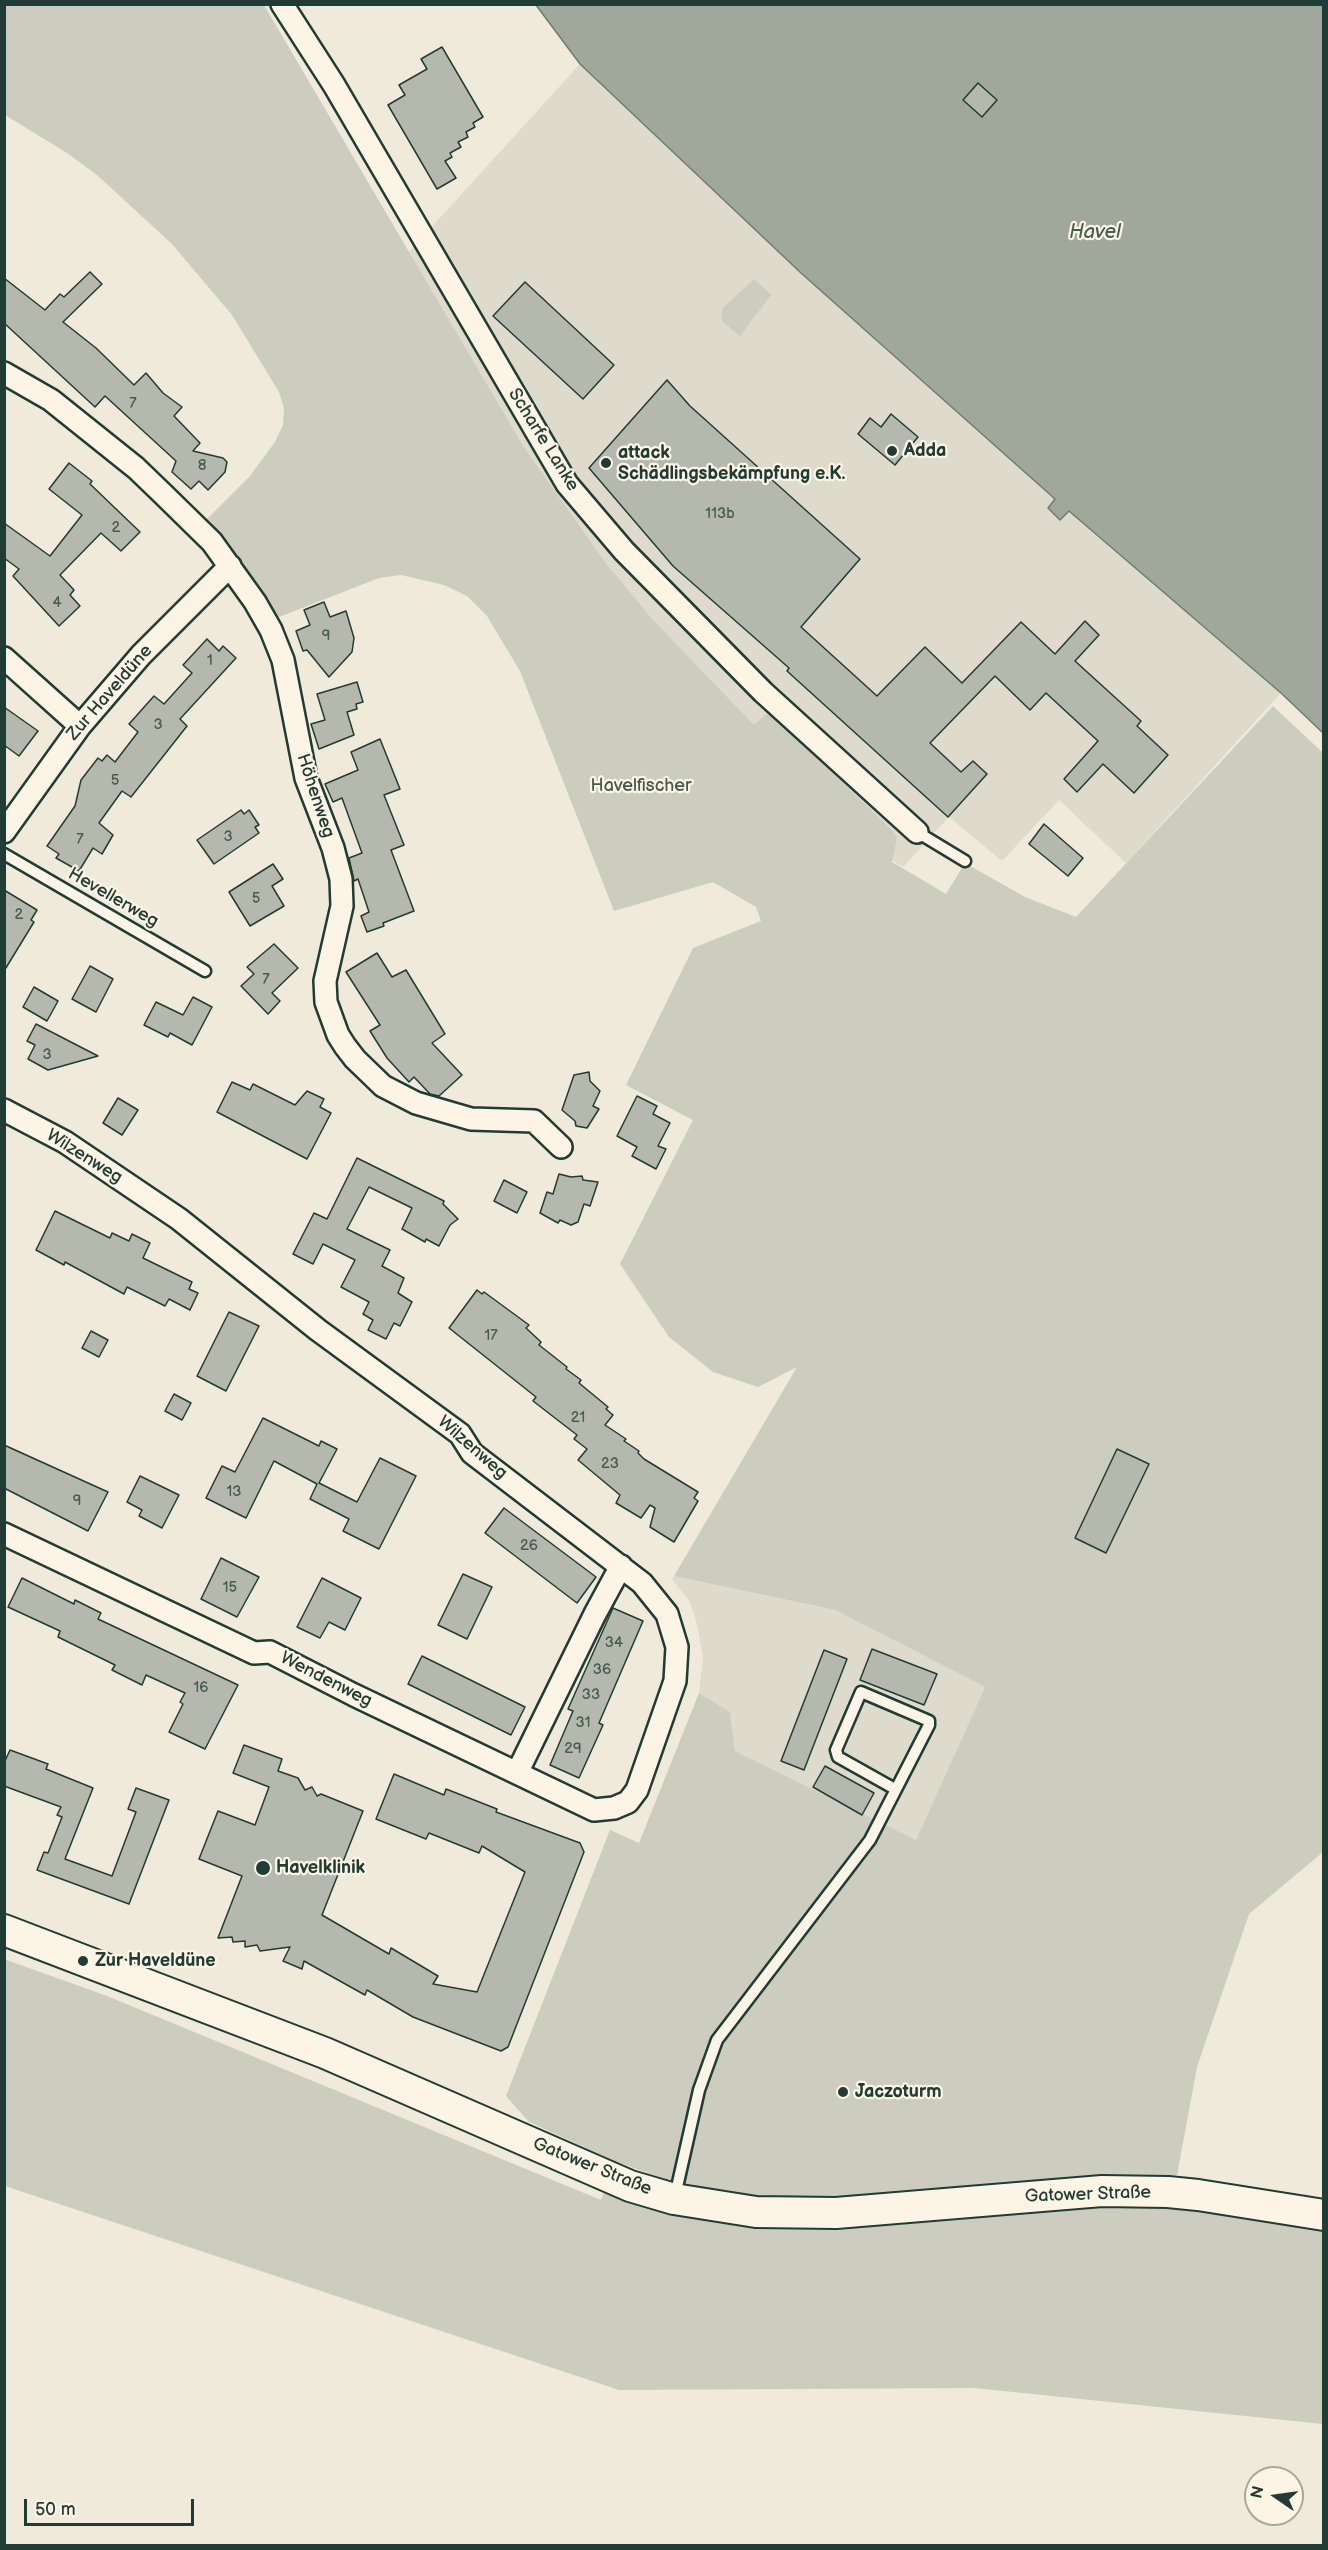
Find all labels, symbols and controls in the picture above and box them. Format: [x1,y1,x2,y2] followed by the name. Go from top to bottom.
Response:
[1069,221,1121,245] water label: Havel
[503,385,583,495] street label: Scharfe Lanke
[129,395,137,413] house number: 7
[904,440,946,462] place label: Adda
[618,442,846,484] place label: attack Schädlingsbekämpfung e.K.
[885,444,899,458] marker: Adda
[599,456,613,470] marker: attack Schädlingsbekämpfung e.K.
[198,457,206,475] house number: 8
[705,505,735,523] house number: 113b
[112,519,120,537] house number: 2
[52,594,62,612] house number: 4
[322,627,330,645] house number: 9
[63,641,157,745] street label: Zur Haveldüne
[207,652,213,670] house number: 1
[153,716,163,734] house number: 3
[291,751,339,841] street label: Höhenweg
[111,772,119,790] house number: 5
[591,775,691,797] park label: Havelfischer
[223,828,233,846] house number: 3
[76,831,84,849] house number: 7
[64,863,162,933] street label: Hevellerweg
[252,890,260,908] house number: 5
[15,906,23,924] house number: 2
[262,971,270,989] house number: 7
[42,1046,52,1064] house number: 3
[42,1125,126,1189] street label: Wilzenweg
[484,1327,498,1345] house number: 17
[571,1409,585,1427] house number: 21
[433,1412,511,1484] street label: Wilzenweg
[601,1455,619,1473] house number: 23
[226,1483,242,1501] house number: 13
[73,1492,81,1510] house number: 9
[520,1537,538,1555] house number: 26
[223,1579,237,1597] house number: 15
[605,1634,623,1652] house number: 34
[276,1648,376,1712] street label: Wendenweg
[593,1661,611,1679] house number: 36
[194,1679,208,1697] house number: 16
[582,1686,600,1704] house number: 33
[575,1714,591,1732] house number: 31
[564,1740,582,1758] house number: 29
[276,1857,365,1879] place label: Havelklinik
[254,1859,272,1877] marker: Havelklinik
[95,1950,216,1972] place label: Zur Haveldüne
[76,1954,90,1968] marker: Zur Haveldüne
[855,2081,942,2103] place label: Jaczoturm
[836,2085,850,2099] marker: Jaczoturm
[529,2133,655,2201] street label: Gatower Straße
[1025,2182,1151,2208] street label: Gatower Straße
[1244,2466,1304,2526] north arrow
[1247,2484,1269,2500] text: N
[27,2487,196,2525] scale bar
[35,2499,76,2520] text: 50 m

